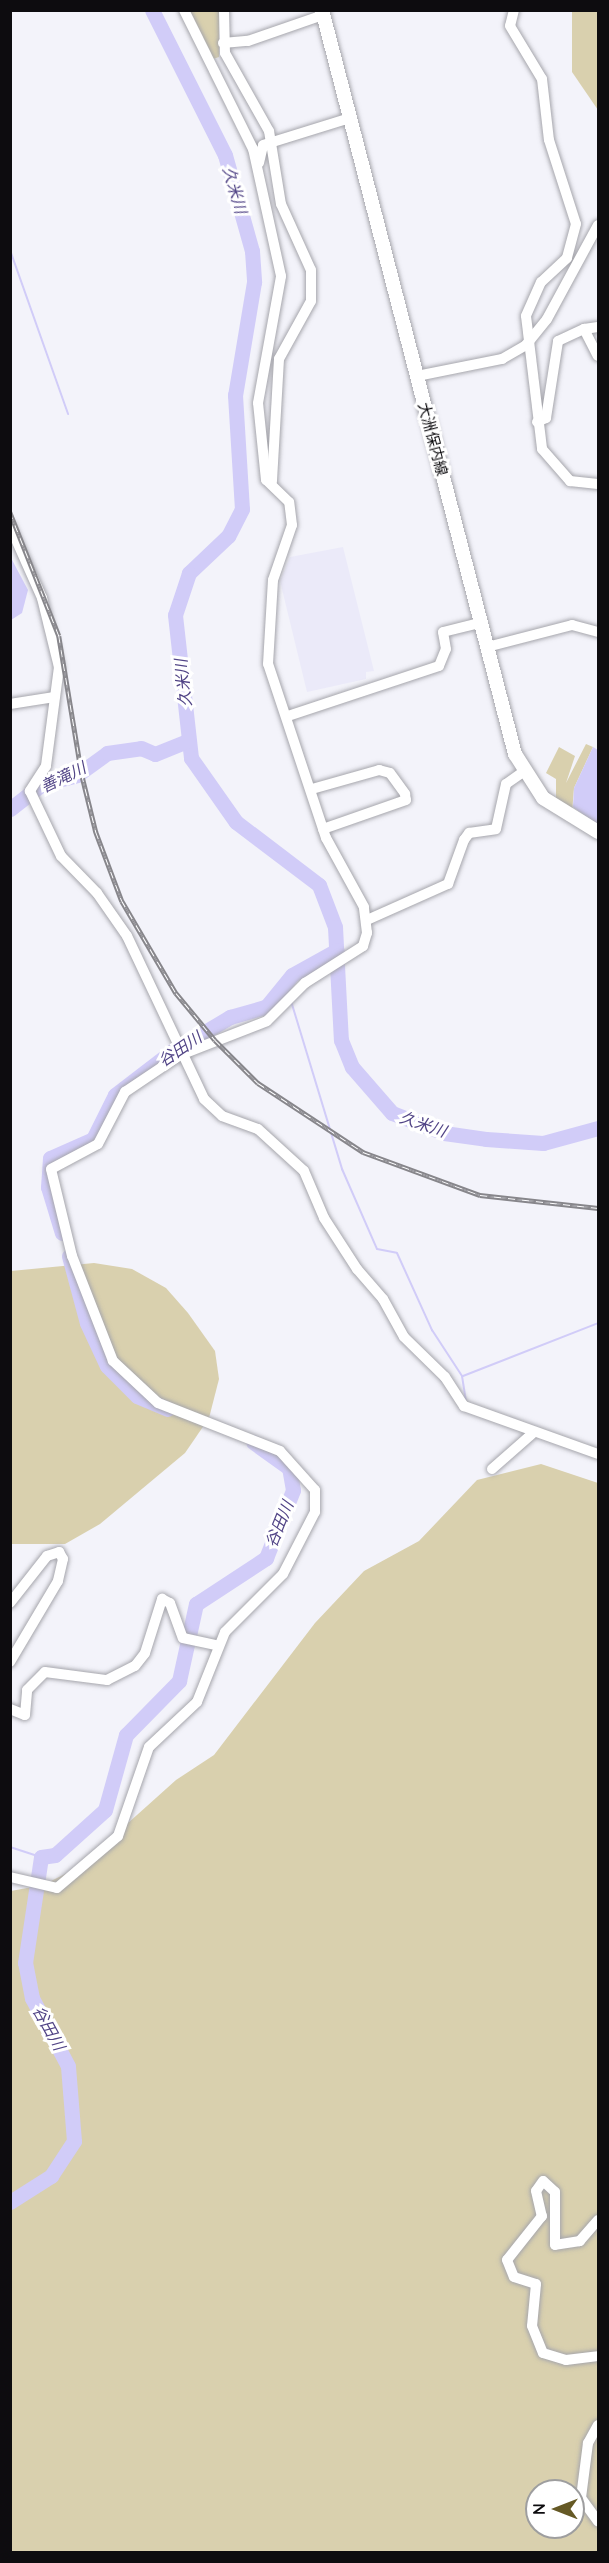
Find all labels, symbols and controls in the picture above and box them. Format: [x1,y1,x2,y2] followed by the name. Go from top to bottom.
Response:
[219,164,251,216] water label: 久米川
[415,400,451,478] street label: 大洲保内線
[171,658,195,708] water label: 久米川
[37,758,89,796] water label: 善滝川
[155,1028,205,1070] water label: 谷田川
[397,1107,449,1141] water label: 久米川
[261,1498,297,1550] water label: 谷田川
[29,2002,69,2054] water label: 谷田川
[525,2479,585,2539] north arrow
[529,2503,549,2515] text: N

